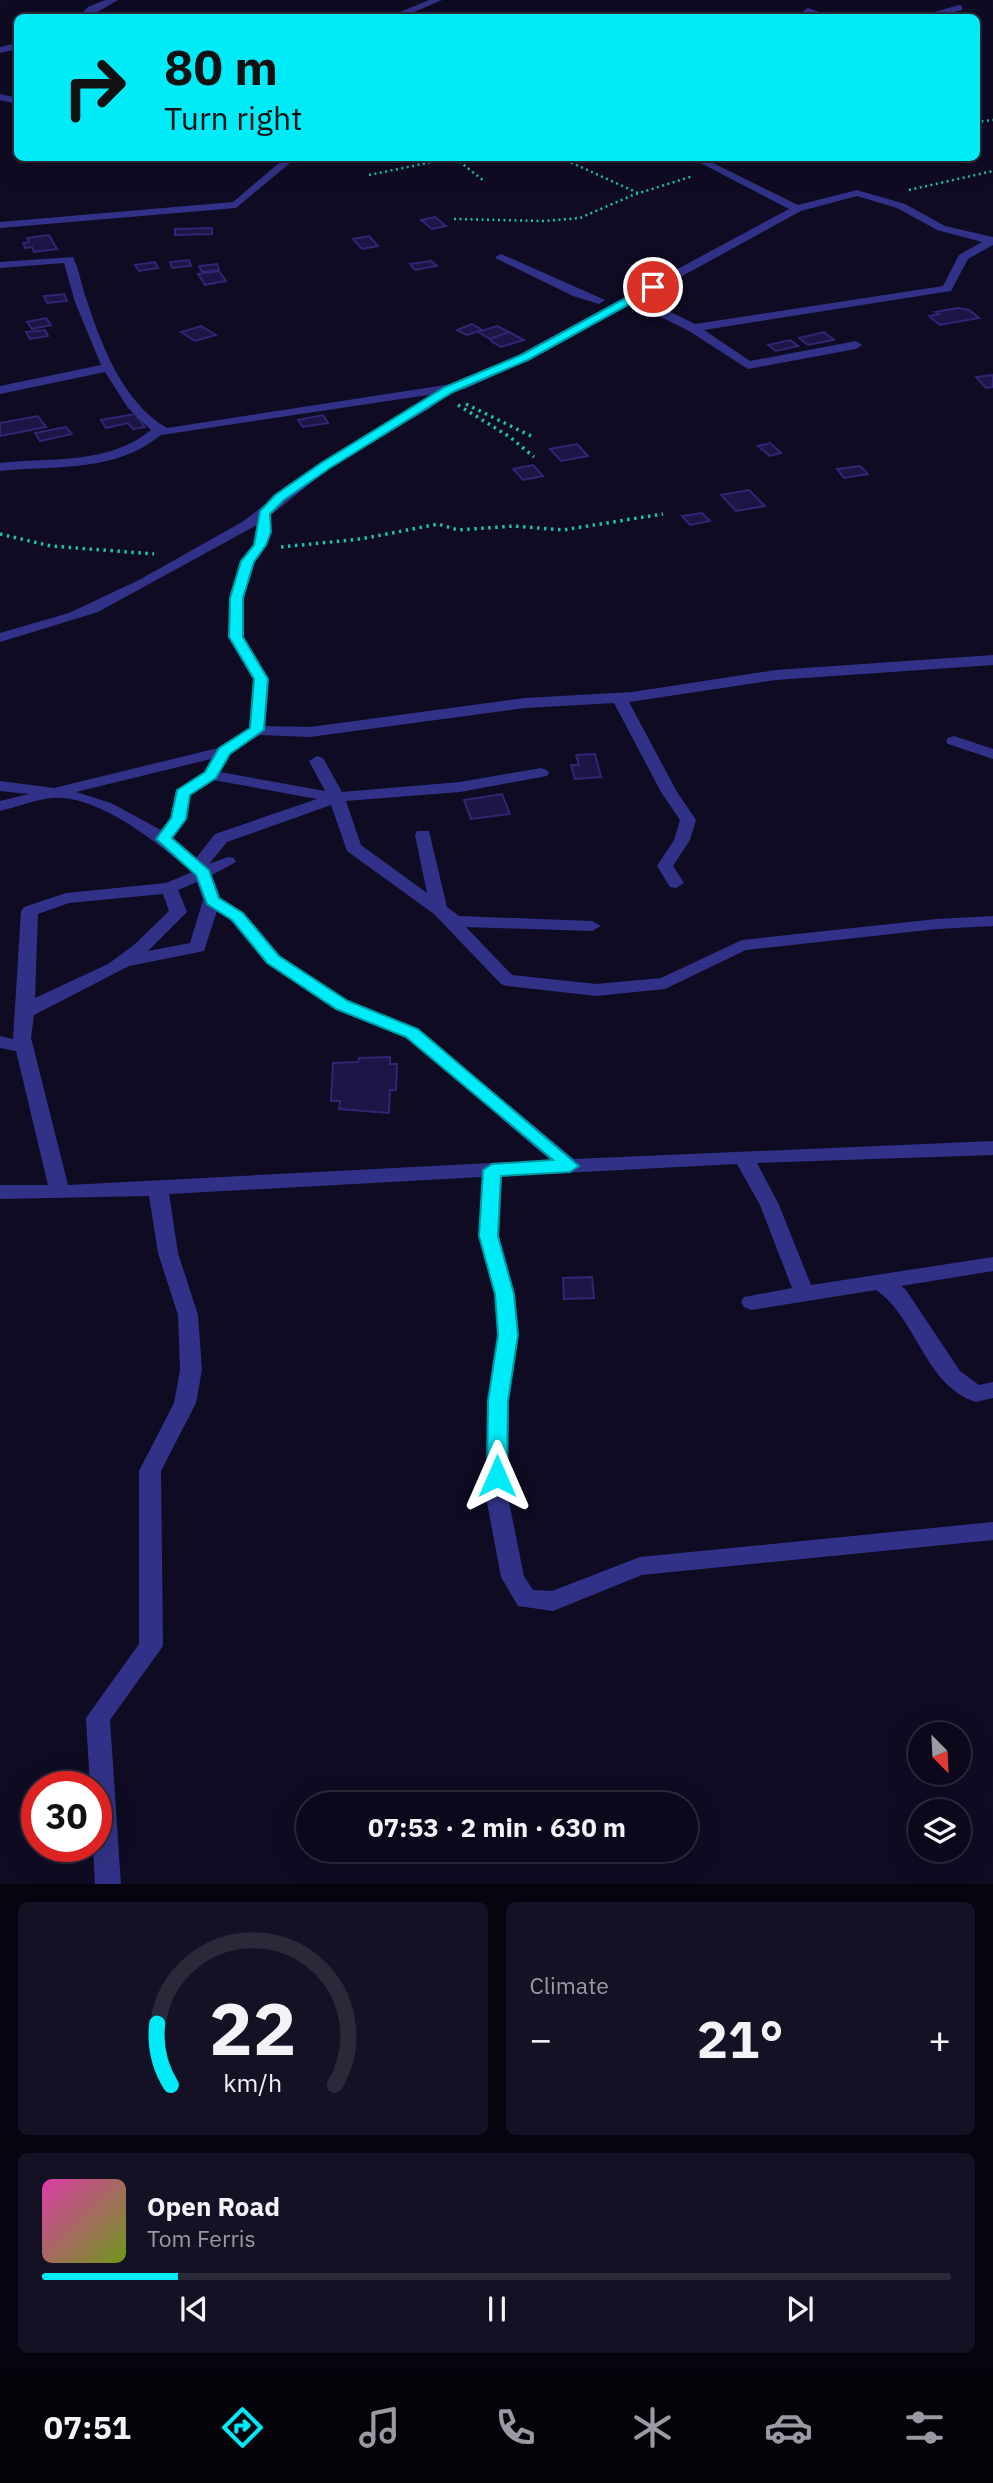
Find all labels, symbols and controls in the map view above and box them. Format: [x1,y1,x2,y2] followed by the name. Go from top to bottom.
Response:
[164,35,278,98] text: 80 m
[49,42,140,133] icon: right
[164,97,302,139] text: Turn right
[623,257,683,317] pin
[634,268,672,306] icon: arrive
[460,1439,534,1513] position arrow
[908,1722,971,1785] north arrow
[908,1722,971,1862] map controls
[21,1771,112,1862] speed limit sign: 30
[908,1799,971,1862] button: layers
[368,1810,626,1844] text: 07:53 · 2 min · 630 m
[530,1970,609,2000] text: Climate
[209,1980,296,2075] text: 22
[697,2005,784,2072] text: 21°
[530,2014,552,2063] text: −
[928,2014,951,2063] text: +
[223,2065,282,2098] text: km/h
[147,2189,280,2223] text: Open Road
[147,2223,256,2253] text: Tom Ferris
[175,2290,213,2328] icon: previous
[478,2290,516,2328] icon: pause
[781,2290,819,2328] icon: next
[218,2403,267,2452] icon: directions
[355,2403,404,2452] icon: music
[491,2403,540,2452] icon: phone
[628,2403,677,2452] icon: climate
[764,2403,813,2452] icon: car
[900,2403,949,2452] icon: filters
[44,2406,131,2448] text: 07:51

